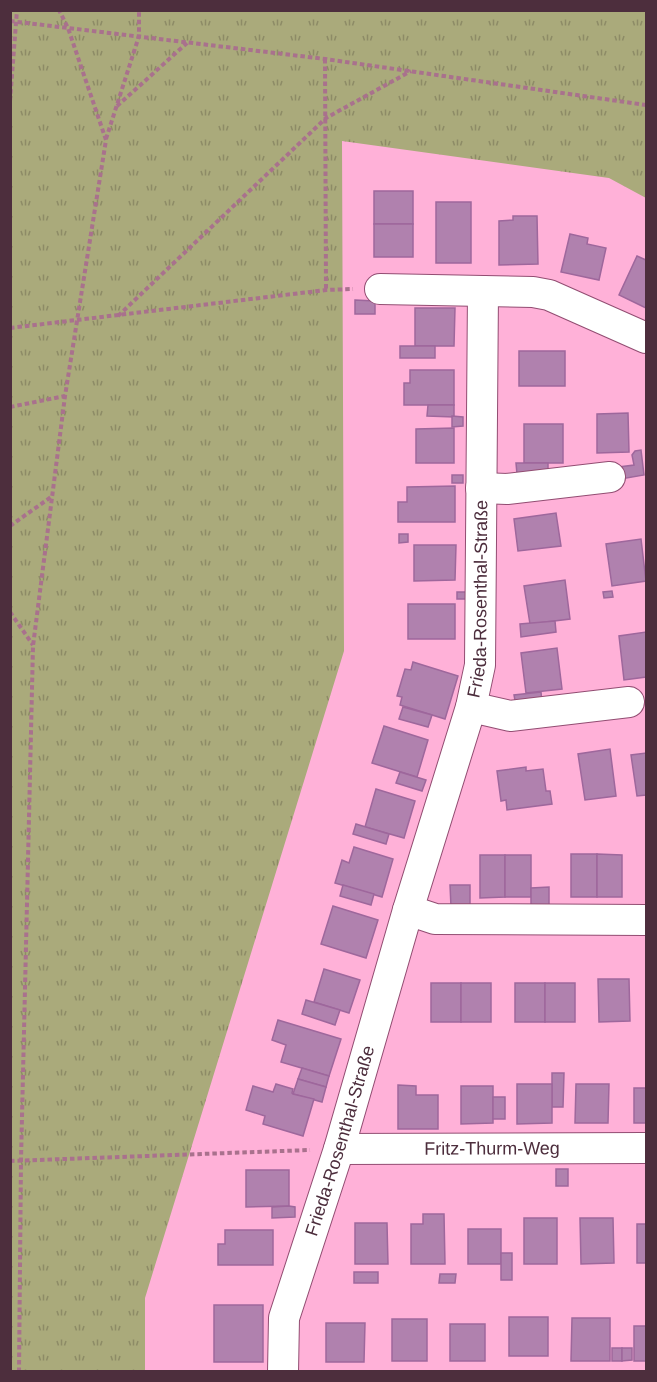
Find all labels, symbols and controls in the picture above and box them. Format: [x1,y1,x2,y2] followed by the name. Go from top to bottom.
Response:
[463,500,491,699] street label: Frieda-Rosenthal-Straße
[301,1043,378,1238] street label: Frieda-Rosenthal-Straße
[424,1138,560,1159] street label: Fritz-Thurm-Weg

